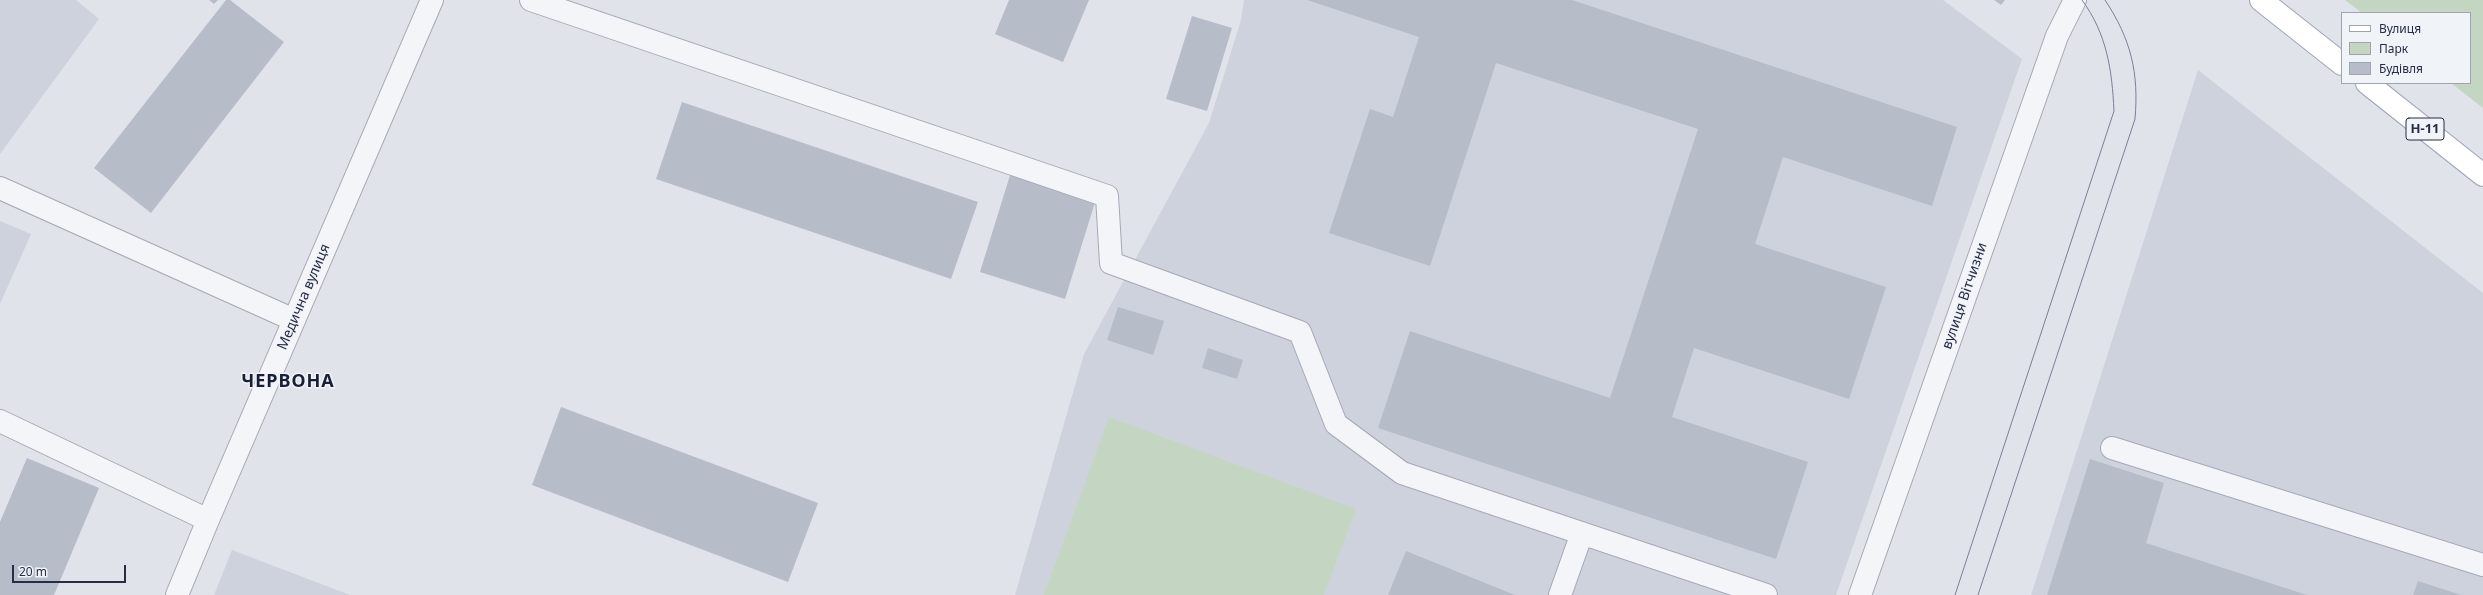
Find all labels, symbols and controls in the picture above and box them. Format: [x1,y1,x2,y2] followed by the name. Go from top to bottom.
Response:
[2341,12,2471,84] legend
[2379,20,2421,37] text: Вулиця
[2379,40,2408,57] text: Парк
[2379,60,2423,77] text: Будівля
[2406,118,2444,140] road number: Н-11
[1939,240,1991,352] street label: вулиця Вітчизни
[274,241,334,353] street label: Медична вулиця
[241,371,335,393] district label: ЧЕРВОНА
[14,557,128,583] scale bar
[19,563,47,580] text: 20 m

